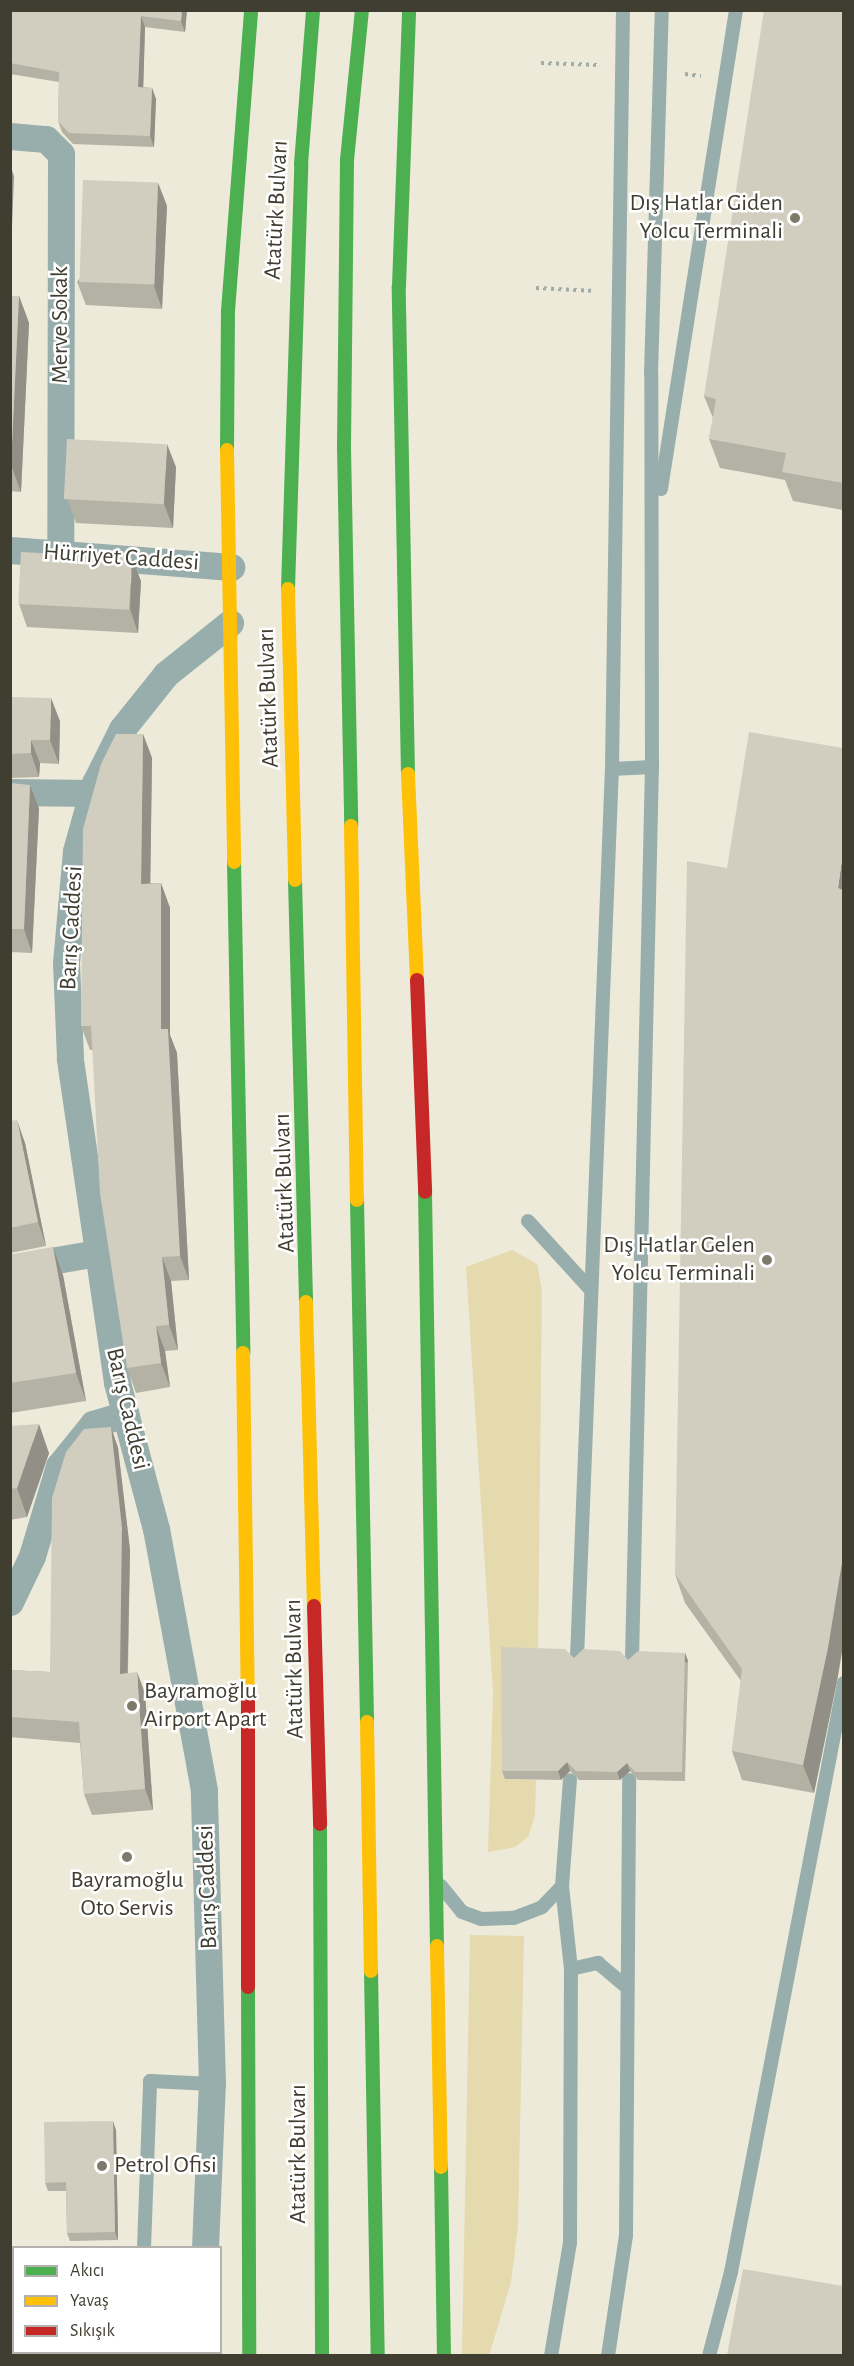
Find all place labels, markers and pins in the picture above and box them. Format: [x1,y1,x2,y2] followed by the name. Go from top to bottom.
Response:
[630,190,783,246] place label: Dış Hatlar Giden Yolcu Terminali
[788,211,802,225] marker: Dış Hatlar Giden Yolcu Terminali
[603,1232,755,1288] place label: Dış Hatlar Gelen Yolcu Terminali
[760,1253,774,1267] marker: Dış Hatlar Gelen Yolcu Terminali
[144,1678,266,1734] place label: Bayramoğlu Airport Apart
[125,1699,139,1713] marker: Bayramoğlu Airport Apart
[120,1850,134,1864] marker: Bayramoğlu Oto Servis
[70,1867,184,1923] place label: Bayramoğlu Oto Servis
[114,2152,217,2180] place label: Petrol Ofisi
[95,2159,109,2173] marker: Petrol Ofisi

